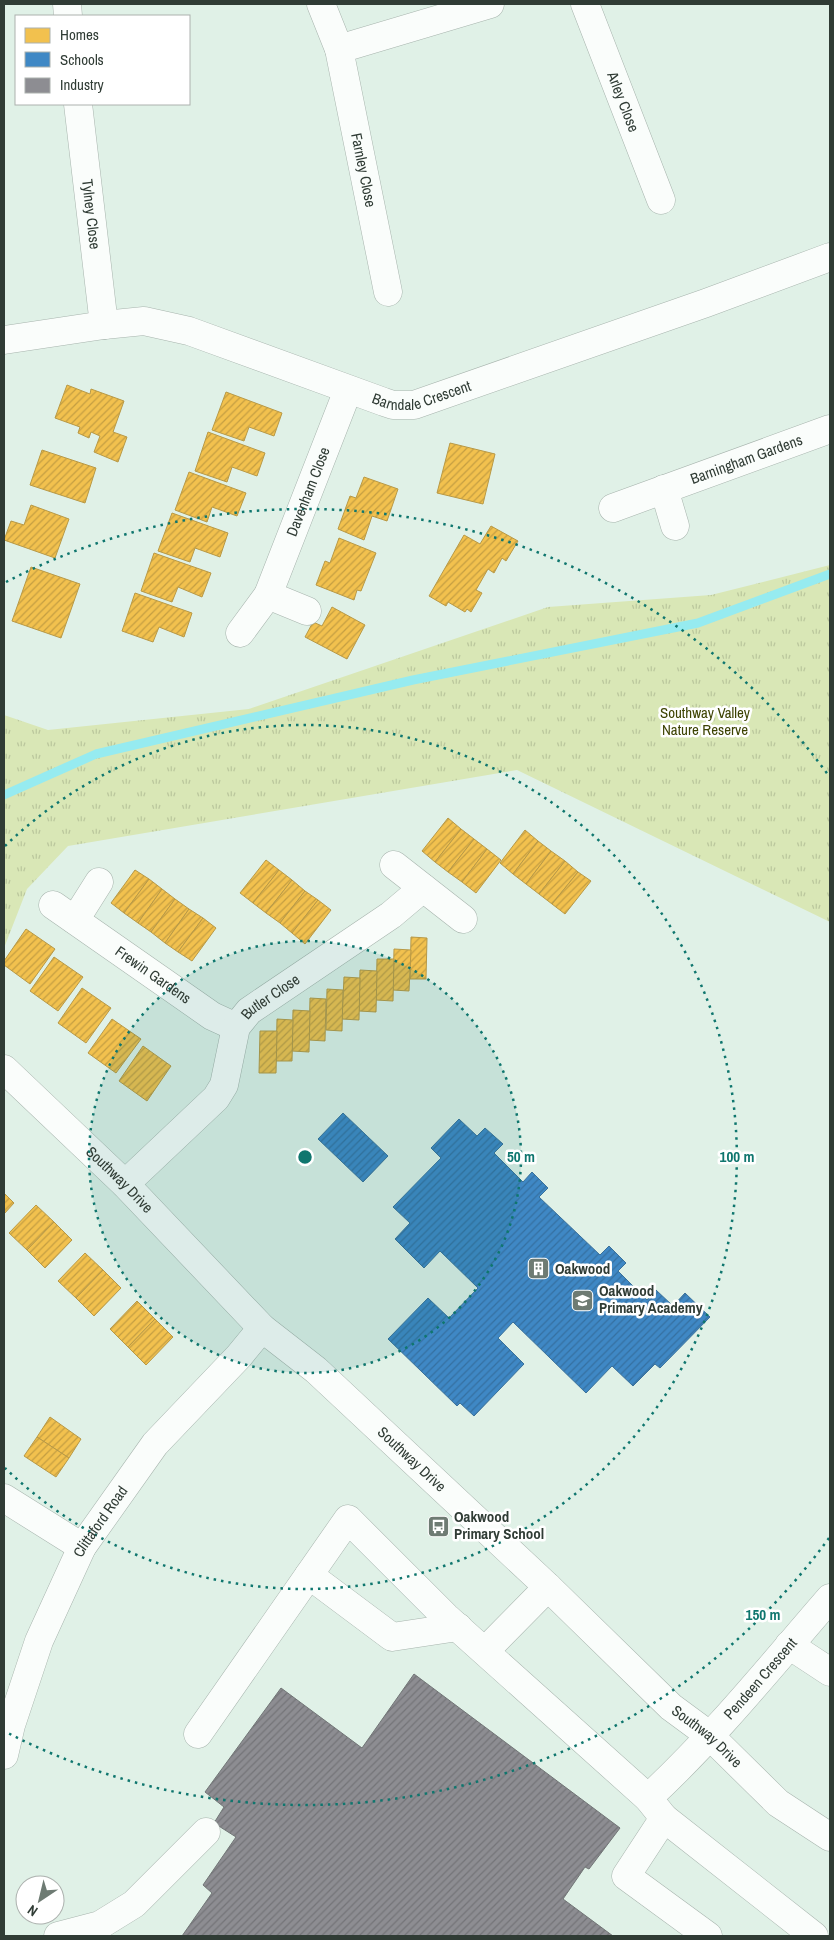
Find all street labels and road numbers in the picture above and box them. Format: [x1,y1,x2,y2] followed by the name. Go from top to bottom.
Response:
[602,68,645,135] street label: Arley Close
[346,131,382,209] street label: Farnley Close
[77,178,106,251] street label: Tylney Close
[369,375,474,415] street label: Barndale Crescent
[687,429,805,489] street label: Barningham Gardens
[281,444,335,539] street label: Davenham Close
[111,941,196,1008] street label: Frewin Gardens
[236,969,304,1023] street label: Butler Close
[82,1141,158,1217] street label: Southway Drive
[373,1422,451,1497] street label: Southway Drive
[68,1481,132,1560] street label: Clittaford Road
[719,1633,802,1724] street label: Pendeen Crescent
[667,1700,747,1772] street label: Southway Drive

